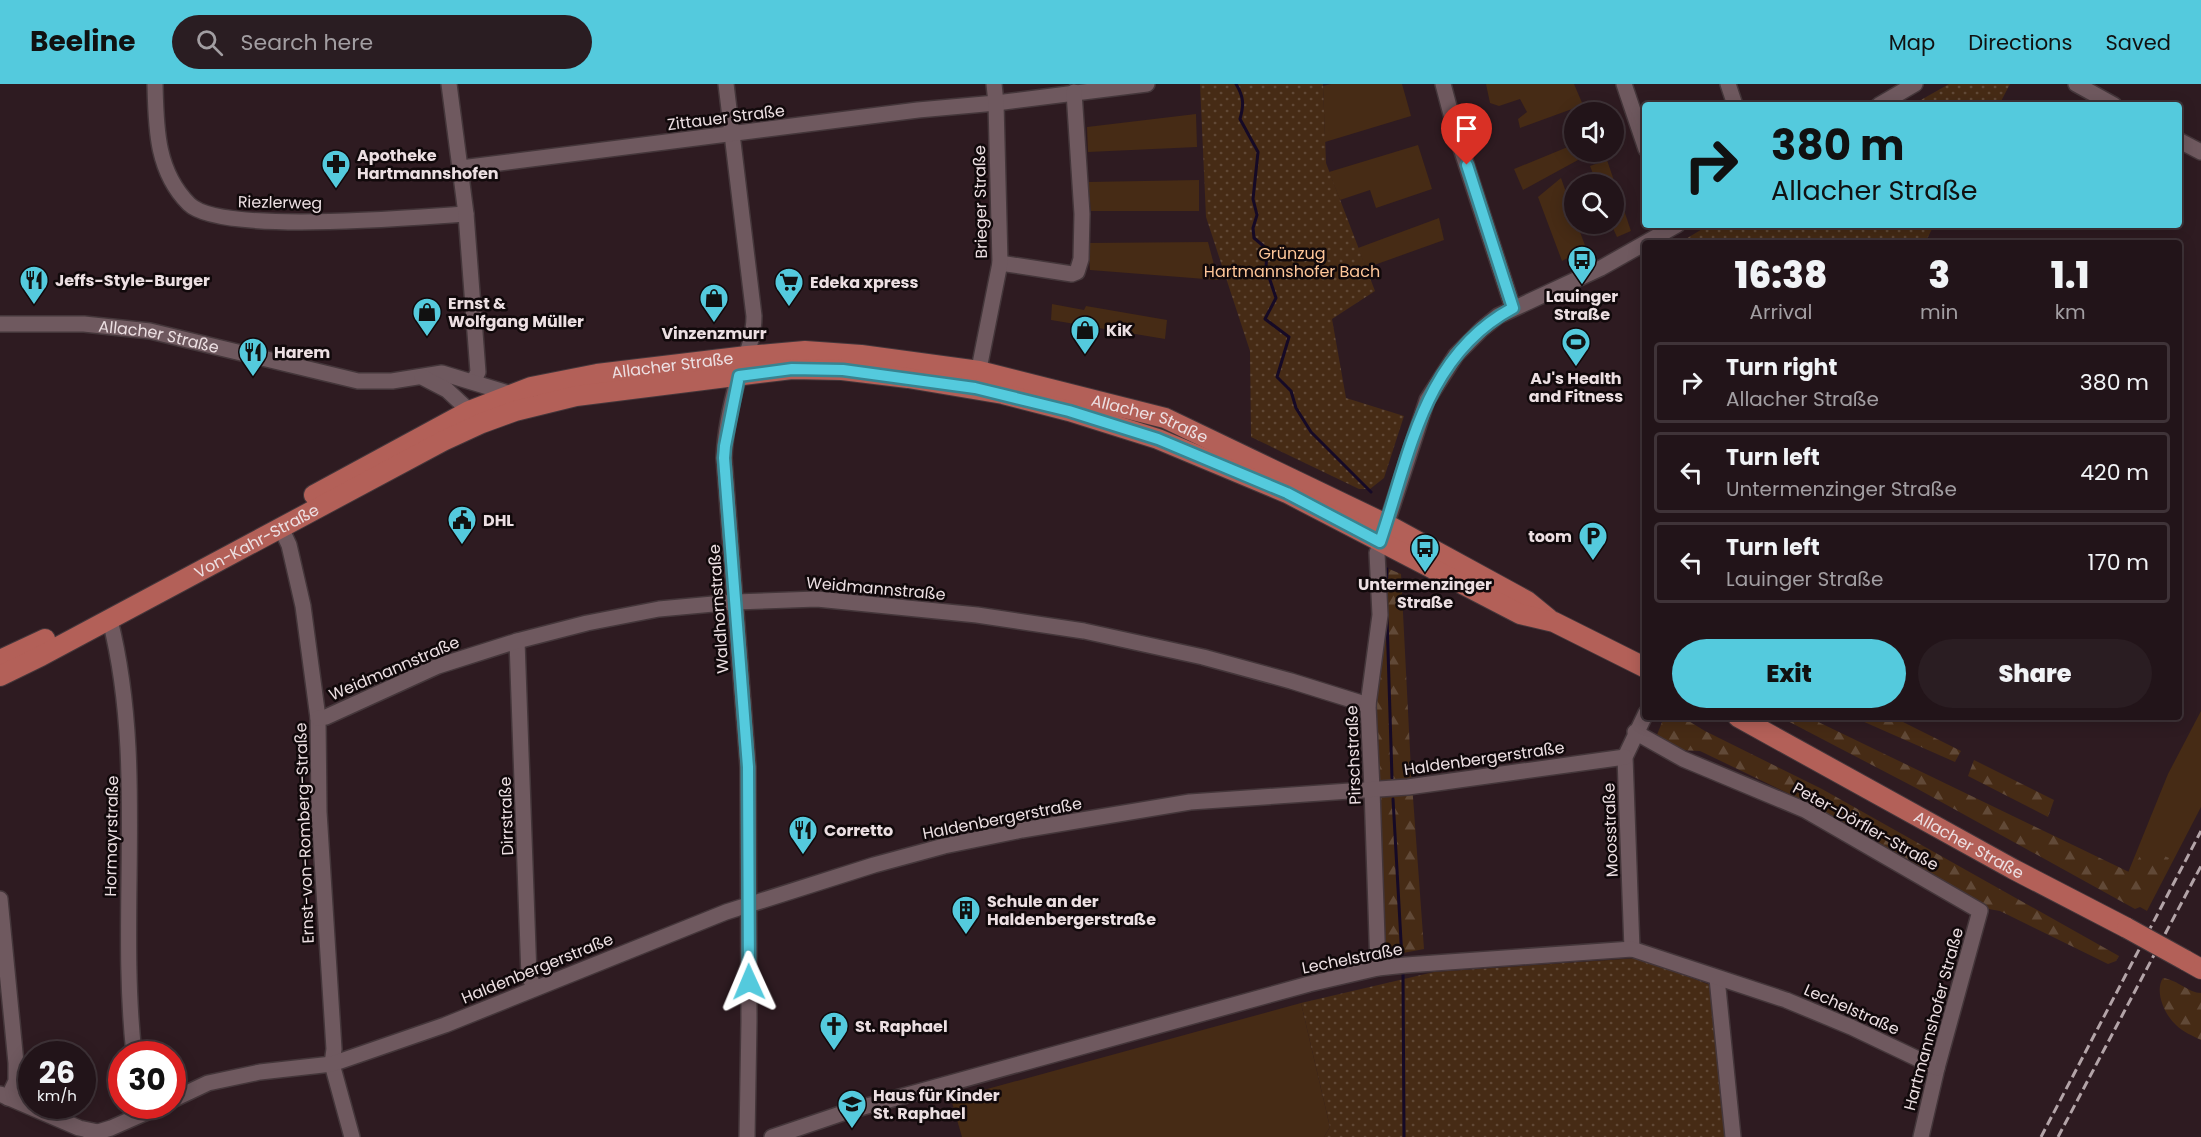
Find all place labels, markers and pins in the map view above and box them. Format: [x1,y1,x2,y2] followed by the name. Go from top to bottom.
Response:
[1441,103,1492,165] pin
[357,144,499,185] place label: Apotheke Hartmannshofen
[320,148,352,190] pharmacy icon: Apotheke Hartmannshofen
[1566,244,1598,286] bus stop icon: Lauinger Straße
[18,264,50,306] restaurant icon: Jeffs-Style-Burger
[773,266,805,308] supermarket icon: Edeka xpress
[55,269,210,292] place label: Jeffs-Style-Burger
[810,271,918,294] place label: Edeka xpress
[698,282,730,324] shop icon: Vinzenzmurr
[1546,285,1618,326] place label: Lauinger Straße
[448,292,584,333] place label: Ernst & Wolfgang Müller
[411,296,443,338] shop icon: Ernst & Wolfgang Müller
[1069,314,1101,356] shop icon: KiK
[1106,319,1133,342] place label: KiK
[661,322,767,345] place label: Vinzenzmurr
[1560,326,1592,368] sports icon: AJ's Health and Fitness
[237,336,269,378] restaurant icon: Harem
[274,341,330,364] place label: Harem
[1529,367,1623,408] place label: AJ's Health and Fitness
[446,504,478,546] public building icon: DHL
[483,509,514,532] place label: DHL
[1577,520,1609,562] parking icon: toom
[1528,525,1572,548] place label: toom
[1409,532,1441,574] bus stop icon: Untermenzinger Straße
[1358,573,1492,614] place label: Untermenzinger Straße
[787,814,819,856] restaurant icon: Corretto
[824,819,893,842] place label: Corretto
[987,890,1156,931] place label: Schule an der Haldenbergerstraße
[950,894,982,936] building icon: Schule an der Haldenbergerstraße
[818,1010,850,1052] church icon: St. Raphael
[855,1015,948,1038] place label: St. Raphael
[873,1084,1000,1125] place label: Haus für Kinder St. Raphael
[836,1088,868,1130] school or university icon: Haus für Kinder St. Raphael

